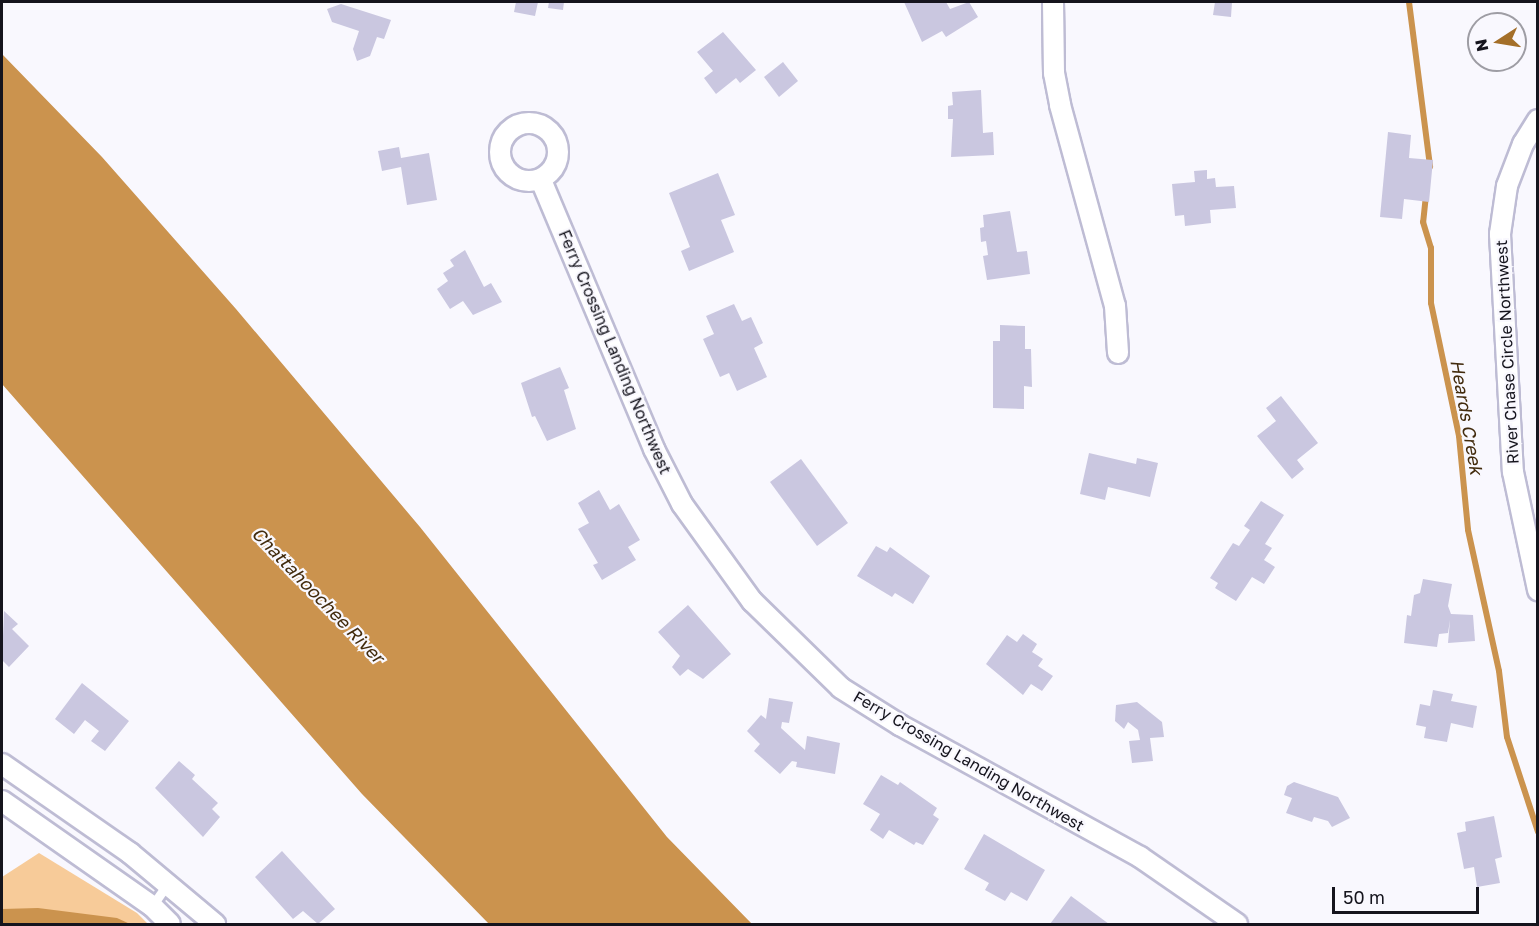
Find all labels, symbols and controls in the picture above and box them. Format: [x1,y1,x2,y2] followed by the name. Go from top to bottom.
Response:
[1467,12,1527,72] north arrow
[1470,37,1492,53] text: N
[555,227,675,477] street label: Ferry Crossing Landing Northwest
[1492,239,1522,465] street label: River Chase Circle Northwest
[1446,358,1488,476] water label: Heards Creek
[247,522,389,668] water label: Chattahoochee River
[850,687,1088,835] street label: Ferry Crossing Landing Northwest
[1335,875,1482,913] scale bar
[1343,886,1385,908] text: 50 m

